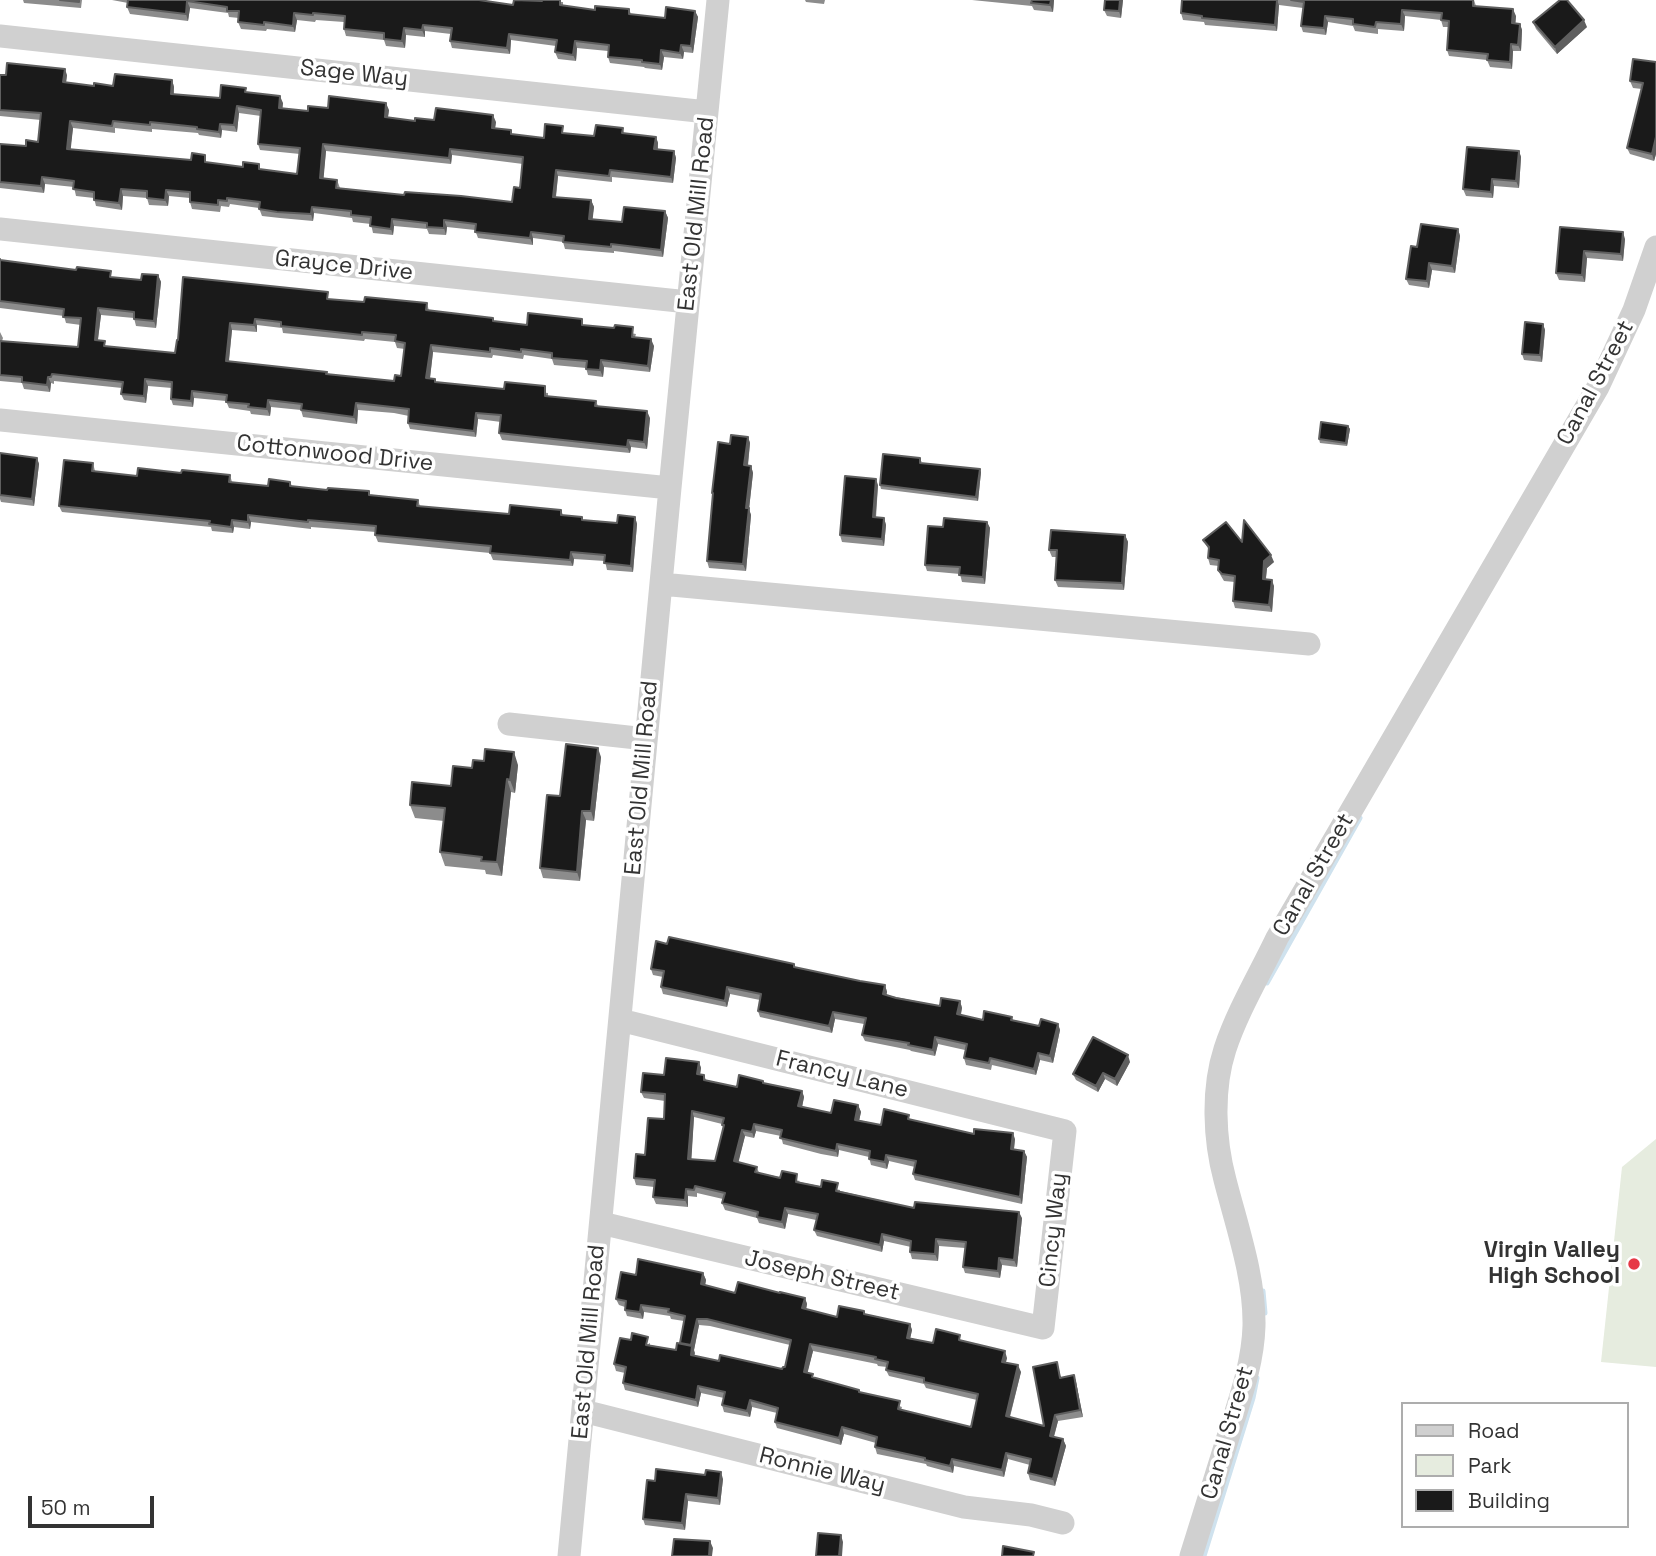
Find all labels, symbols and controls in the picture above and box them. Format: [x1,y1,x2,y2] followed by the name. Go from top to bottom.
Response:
[299,55,409,93] street label: Sage Way
[673,115,721,313] street label: East Old Mill Road
[274,245,414,287] street label: Grayce Drive
[1552,316,1640,450] street label: Canal Street
[235,430,435,478] street label: Cottonwood Drive
[620,679,664,877] street label: East Old Mill Road
[1268,809,1360,941] street label: Canal Street
[773,1045,911,1105] street label: Francy Lane
[1034,1171,1074,1289] street label: Cincy Way
[1484,1237,1620,1291] place label: Virgin Valley High School
[567,1243,611,1441] street label: East Old Mill Road
[742,1245,902,1307] street label: Joseph Street
[1626,1256,1642,1272] marker: Virgin Valley High School
[1196,1363,1260,1503] street label: Canal Street
[1400,1402,1628,1528] legend
[1468,1417,1520,1444] text: Road
[756,1442,888,1500] street label: Ronnie Way
[1468,1452,1512,1479] text: Park
[32,1482,158,1526] scale bar
[1468,1487,1550,1514] text: Building
[41,1494,91,1521] text: 50 m

